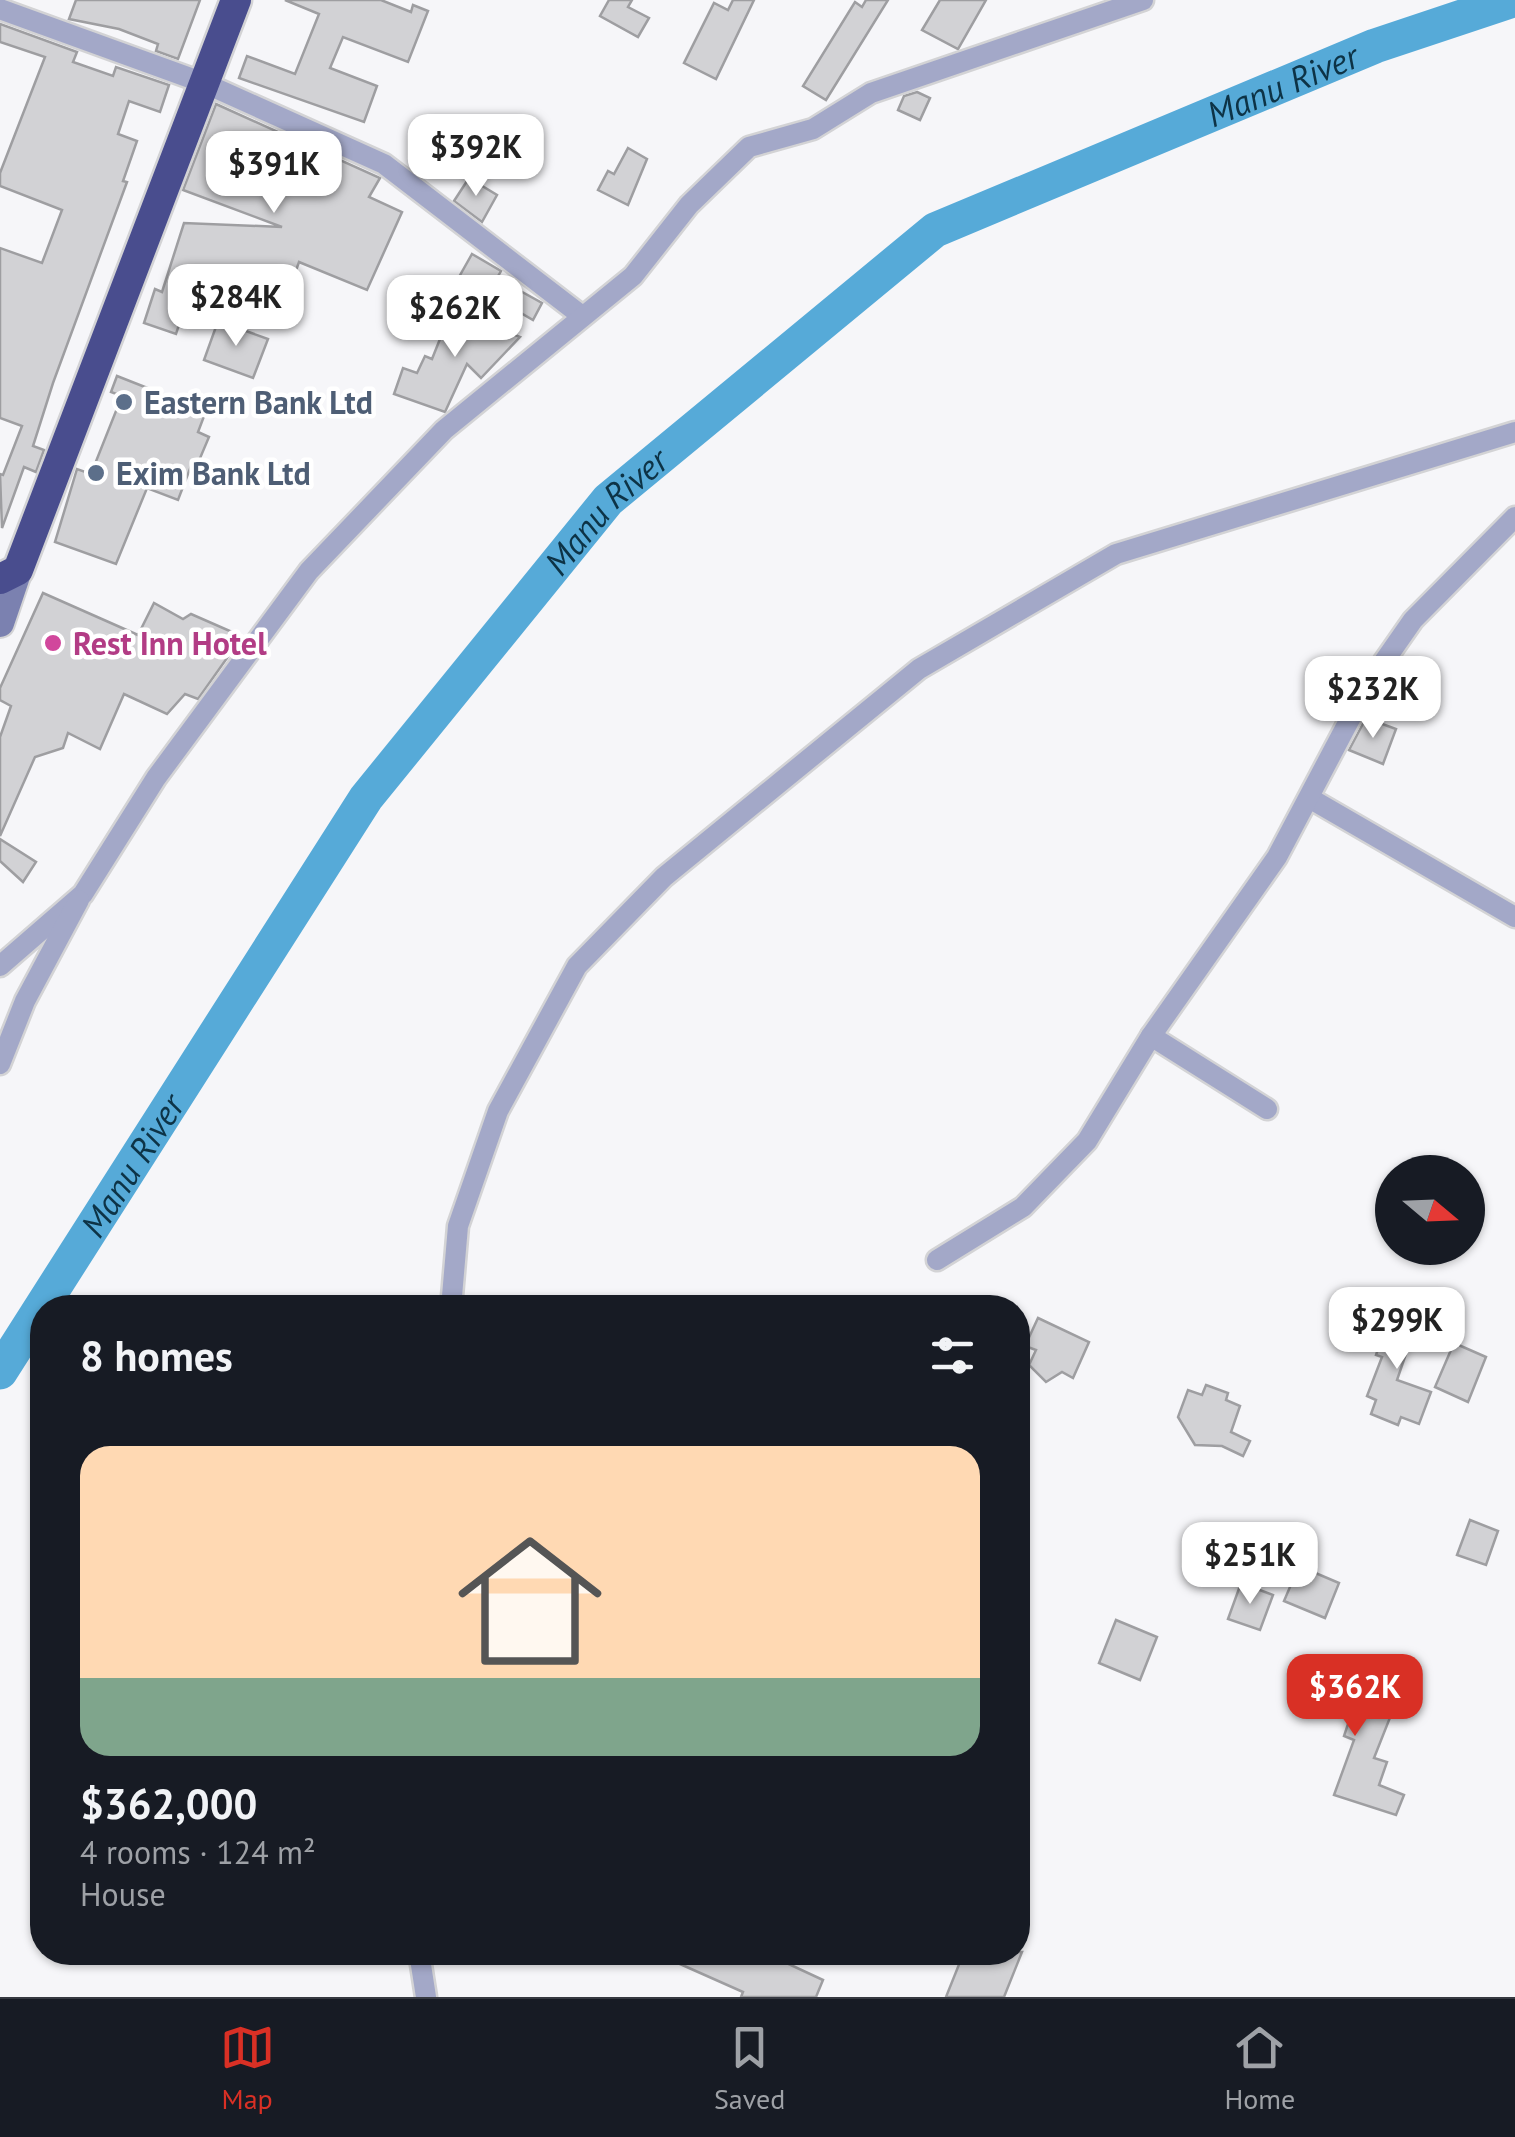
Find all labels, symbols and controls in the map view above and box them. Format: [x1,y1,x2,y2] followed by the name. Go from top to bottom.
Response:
[1199,32,1367,137] water label: Manu River
[406,114,546,199] pin: $392K
[430,125,522,167] text: $392K
[204,131,344,216] pin: $391K
[228,142,320,184] text: $391K
[166,264,306,349] pin: $284K
[190,275,282,317] text: $284K
[385,275,525,360] pin: $262K
[409,286,501,328] text: $262K
[144,381,373,423] place label: Eastern Bank Ltd
[113,391,135,413] marker: Eastern Bank Ltd
[534,436,679,584] water label: Manu River
[116,452,311,494] place label: Exim Bank Ltd
[85,462,107,484] marker: Exim Bank Ltd
[73,622,267,664] place label: Rest Inn Hotel
[42,632,64,654] marker: Rest Inn Hotel
[1303,656,1443,741] pin: $232K
[1327,667,1419,709] text: $232K
[69,1083,196,1245] water label: Manu River
[1375,1155,1485,1265] north arrow
[1375,1155,1485,1265] map controls
[1327,1287,1467,1372] pin: $299K
[1351,1298,1443,1340] text: $299K
[80,1328,233,1383] text: 8 homes
[925,1328,980,1383] icon: filters
[440,1511,620,1691] icon: home
[1180,1522,1320,1607] pin: $251K
[1204,1533,1296,1575] text: $251K
[1285,1654,1425,1739] pin: $362K
[1309,1665,1401,1707] text: $362K
[80,1776,257,1831] text: $362,000
[80,1831,316,1873] text: 4 rooms · 124 m²
[80,1873,166,1915] text: House
[220,2020,275,2117] tab: Map
[714,2020,785,2117] tab: Saved
[1225,2020,1295,2117] tab: Home

